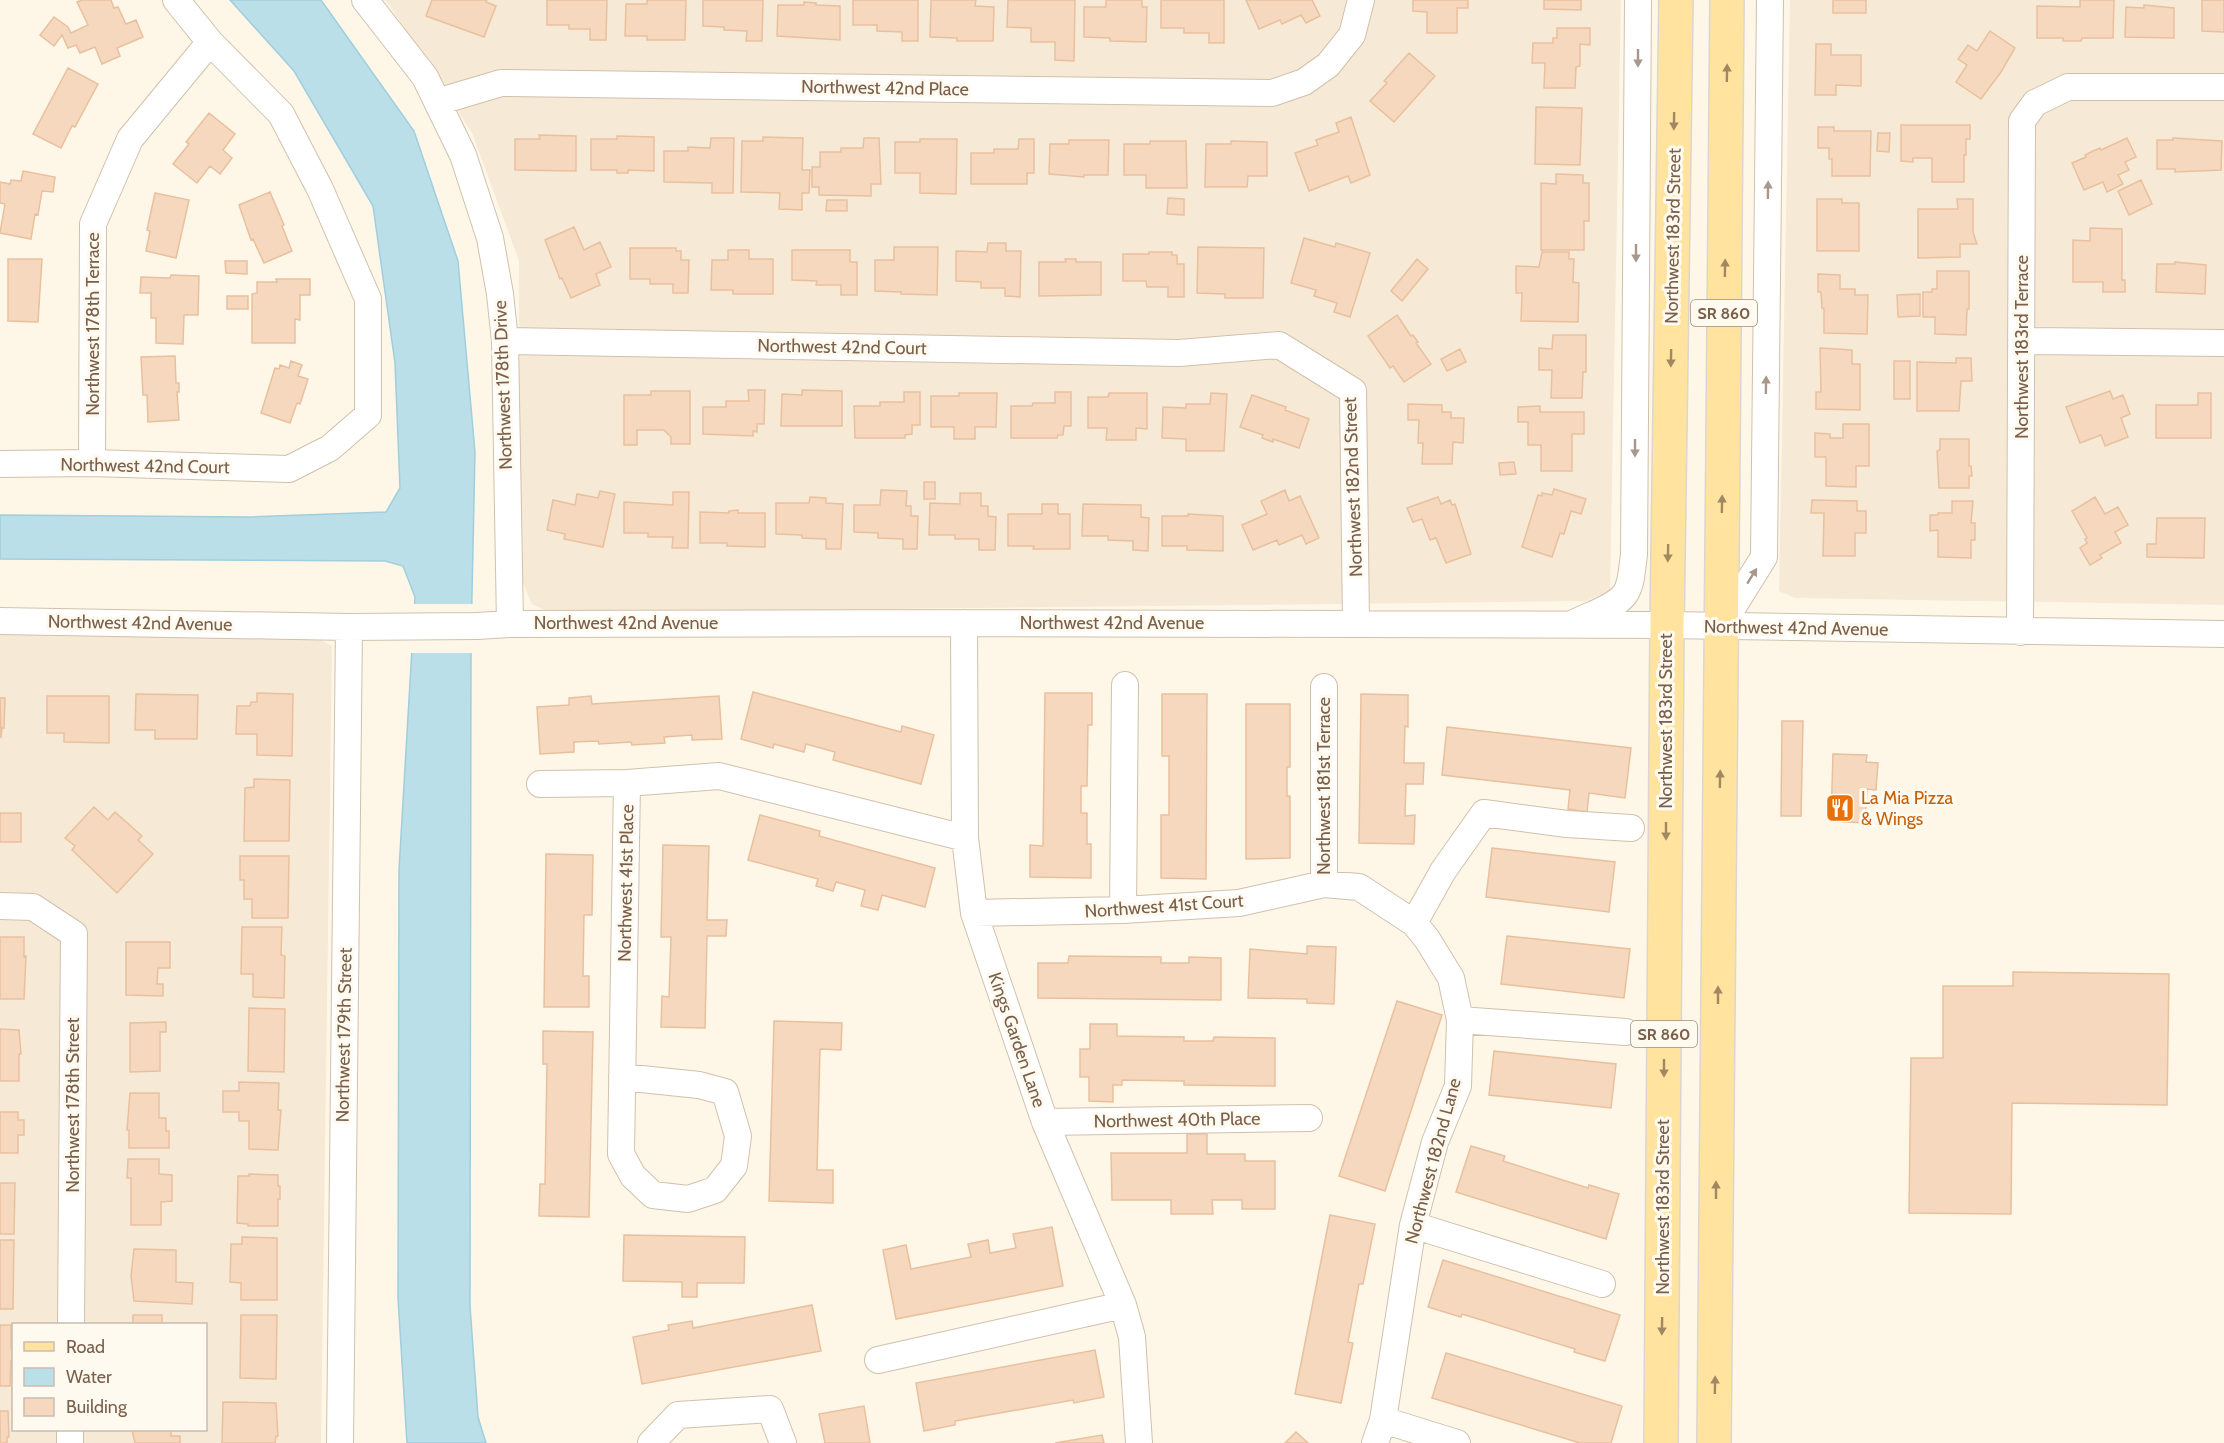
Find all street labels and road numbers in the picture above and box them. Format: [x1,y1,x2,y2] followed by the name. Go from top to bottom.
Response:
[801,76,969,100] street label: Northwest 42nd Place
[1660,148,1686,324] street label: Northwest 183rd Street
[82,232,104,416] street label: Northwest 178th Terrace
[2011,255,2033,439] street label: Northwest 183rd Terrace
[489,300,517,470] street label: Northwest 178th Drive
[1691,300,1757,326] road number: SR 860
[757,335,927,359] street label: Northwest 42nd Court
[1339,397,1367,577] street label: Northwest 182nd Street
[60,454,230,478] street label: Northwest 42nd Court
[48,610,232,636] street label: Northwest 42nd Avenue
[534,612,718,634] street label: Northwest 42nd Avenue
[1020,612,1204,634] street label: Northwest 42nd Avenue
[1704,615,1888,641] street label: Northwest 42nd Avenue
[1655,633,1677,809] street label: Northwest 183rd Street
[1313,697,1335,875] street label: Northwest 181st Terrace
[614,804,638,962] street label: Northwest 41st Place
[1084,889,1244,923] street label: Northwest 41st Court
[331,947,357,1123] street label: Northwest 179th Street
[984,970,1050,1110] street label: Kings Garden Lane
[62,1017,84,1193] street label: Northwest 178th Street
[1631,1021,1697,1047] road number: SR 860
[1400,1076,1466,1246] street label: Northwest 182nd Lane
[1094,1108,1260,1132] street label: Northwest 40th Place
[1652,1119,1674,1295] street label: Northwest 183rd Street

